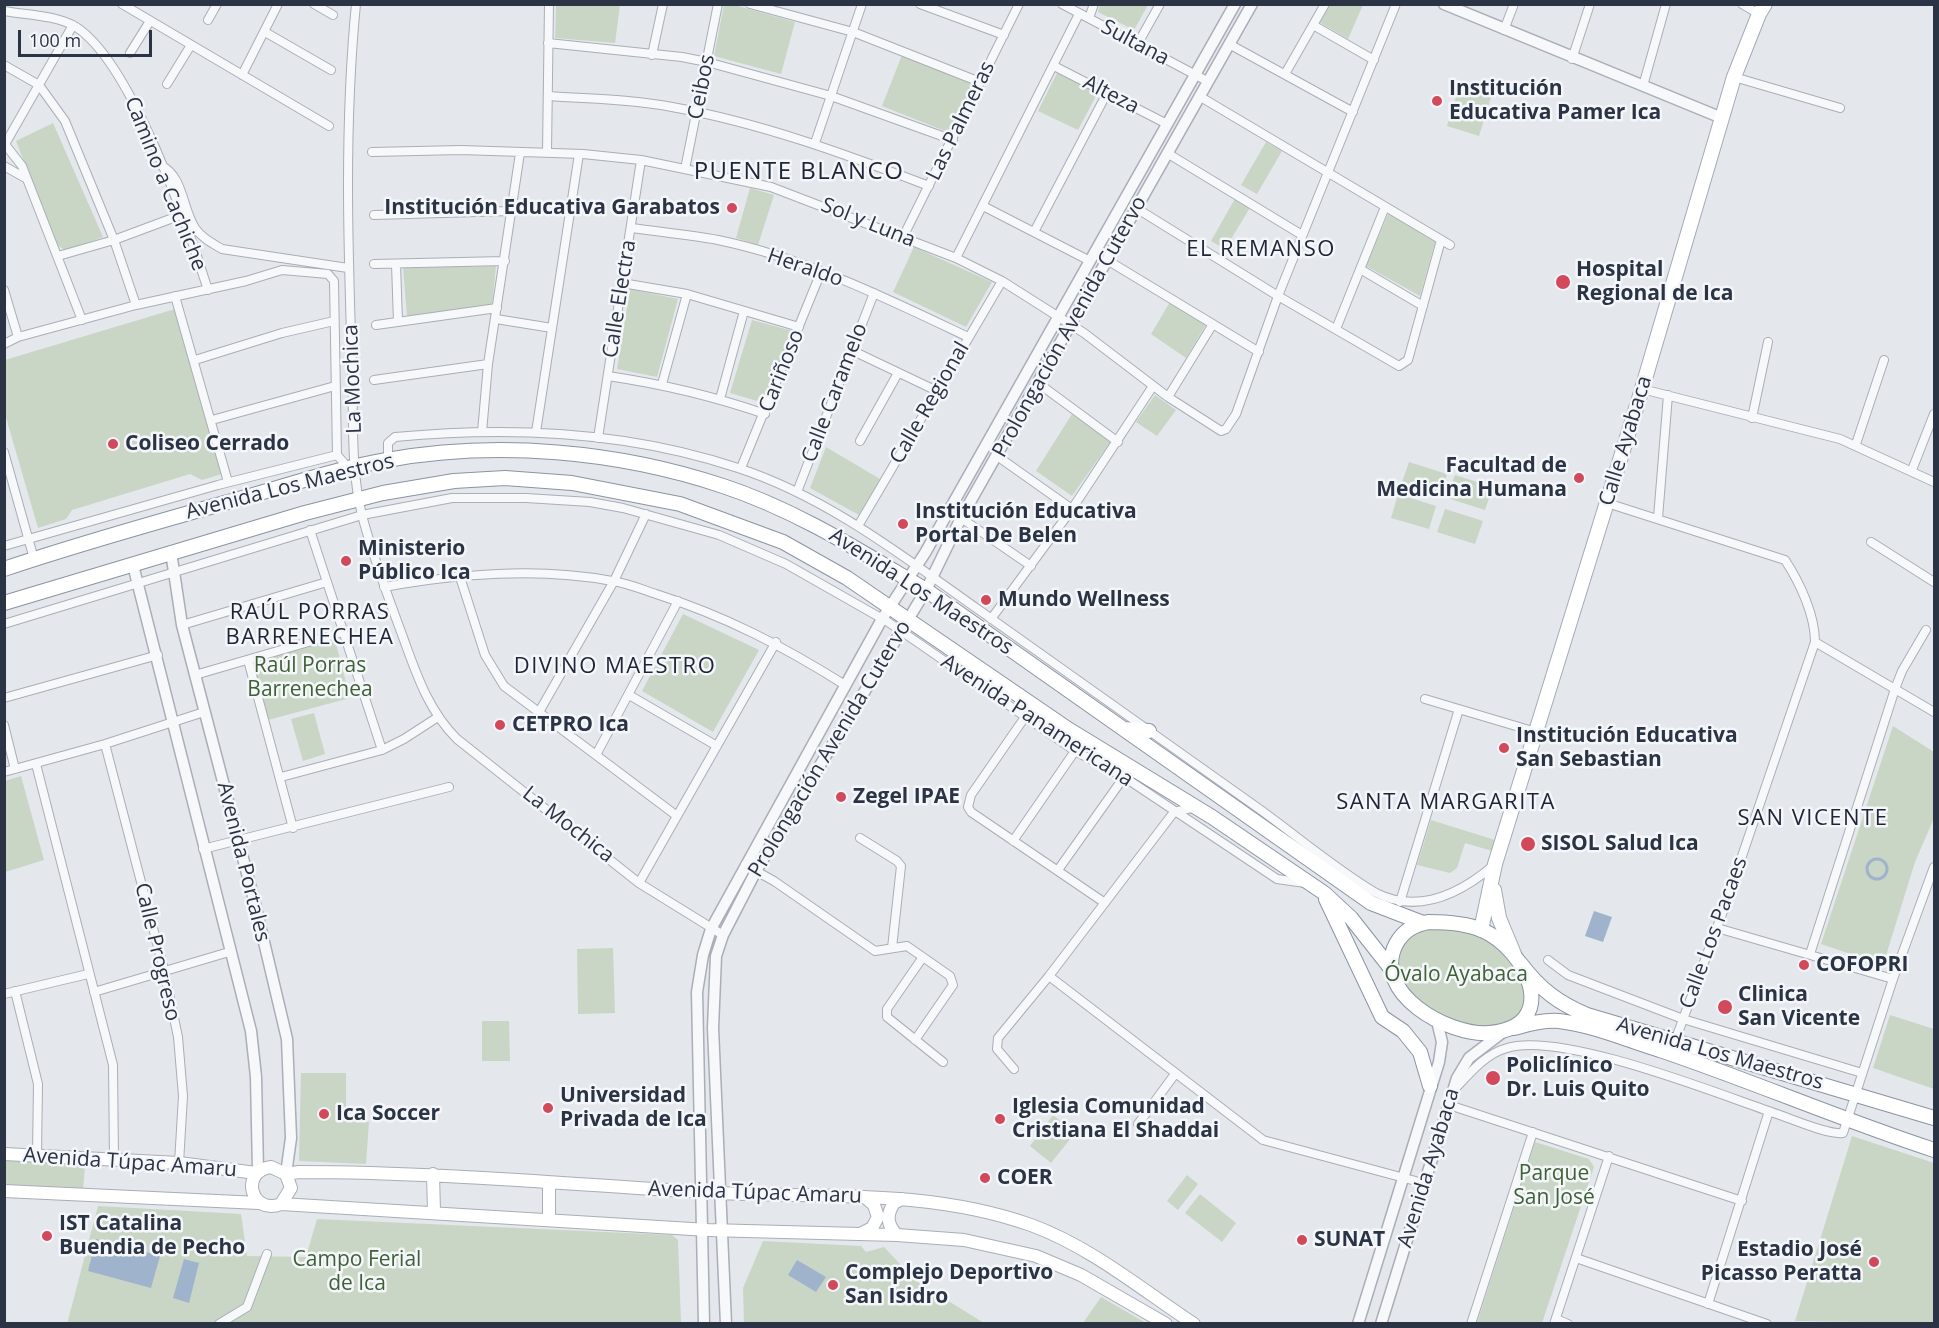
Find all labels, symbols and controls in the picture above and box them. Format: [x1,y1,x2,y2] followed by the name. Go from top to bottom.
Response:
[1097,15,1173,71] street label: Sultana
[21,18,154,56] scale bar
[29,28,81,52] text: 100 m
[683,52,721,122] street label: Ceibos
[921,57,1001,185] street label: Las Palmeras
[1079,70,1143,120] street label: Alteza
[1449,76,1661,126] place label: Institución Educativa Pamer Ica
[119,93,211,275] street label: Camino a Cachiche
[1430,94,1444,108] marker: Institución Educativa Pamer Ica
[694,158,904,186] district label: PUENTE BLANCO
[988,192,1152,462] street label: Prolongación Avenida Cutervo
[817,193,919,253] street label: Sol y Luna
[384,195,720,221] place label: Institución Educativa Garabatos
[725,201,739,215] marker: Institución Educativa Garabatos
[1186,237,1336,263] district label: EL REMANSO
[598,238,642,360] street label: Calle Electra
[764,243,846,293] street label: Heraldo
[1576,257,1733,307] place label: Hospital Regional de Ica
[1554,273,1572,291] marker: Hospital Regional de Ica
[797,320,873,466] street label: Calle Caramelo
[338,324,368,434] street label: La Mochica
[754,326,810,416] street label: Cariñoso
[885,338,975,468] street label: Calle Regional
[1594,373,1658,509] street label: Calle Ayabaca
[125,431,289,457] place label: Coliseo Cerrado
[106,437,120,451] marker: Coliseo Cerrado
[183,449,397,525] street label: Avenida Los Maestros
[1376,453,1567,503] place label: Facultad de Medicina Humana
[1572,471,1586,485] marker: Facultad de Medicina Humana
[915,499,1137,549] place label: Institución Educativa Portal De Belen
[896,517,910,531] marker: Institución Educativa Portal De Belen
[824,523,1018,661] street label: Avenida Los Maestros
[358,536,471,586] place label: Ministerio Público Ica
[339,554,353,568] marker: Ministerio Público Ica
[998,587,1170,613] place label: Mundo Wellness
[979,593,993,607] marker: Mundo Wellness
[225,600,395,652] district label: RAÚL PORRAS BARRENECHEA
[743,616,917,882] street label: Prolongación Avenida Cutervo
[936,649,1138,793] street label: Avenida Panamericana
[247,653,373,703] park label: Raúl Porras Barrenechea
[514,654,716,680] district label: DIVINO MAESTRO
[512,712,629,738] place label: CETPRO Ica
[493,718,507,732] marker: CETPRO Ica
[1516,723,1738,773] place label: Institución Educativa San Sebastian
[1497,741,1511,755] marker: Institución Educativa San Sebastian
[211,779,275,945] street label: Avenida Portales
[517,781,619,869] street label: La Mochica
[853,784,960,810] place label: Zegel IPAE
[834,790,848,804] marker: Zegel IPAE
[1336,790,1556,816] district label: SANTA MARGARITA
[1737,806,1889,832] district label: SAN VICENTE
[1541,831,1699,857] place label: SISOL Salud Ica
[1519,835,1537,853] marker: SISOL Salud Ica
[1675,854,1753,1012] street label: Calle Los Pacaes
[129,880,185,1024] street label: Calle Progreso
[1816,952,1908,978] place label: COFOPRI
[1797,958,1811,972] marker: COFOPRI
[1384,962,1528,988] park label: Óvalo Ayabaca
[1738,982,1860,1032] place label: Clinica San Vicente
[1716,998,1734,1016] marker: Clinica San Vicente
[1614,1012,1826,1096] street label: Avenida Los Maestros
[1506,1053,1650,1103] place label: Policlínico Dr. Luis Quito
[1484,1069,1502,1087] marker: Policlínico Dr. Luis Quito
[560,1083,707,1133] place label: Universidad Privada de Ica
[1393,1085,1465,1251] street label: Avenida Ayabaca
[1012,1094,1219,1144] place label: Iglesia Comunidad Cristiana El Shaddai
[336,1101,440,1127] place label: Ica Soccer
[541,1101,555,1115] marker: Universidad Privada de Ica
[317,1107,331,1121] marker: Ica Soccer
[993,1112,1007,1126] marker: Iglesia Comunidad Cristiana El Shaddai
[22,1143,238,1183] street label: Avenida Túpac Amaru
[1513,1161,1595,1211] park label: Parque San José
[997,1165,1053,1191] place label: COER
[978,1171,992,1185] marker: COER
[648,1177,862,1209] street label: Avenida Túpac Amaru
[59,1211,245,1261] place label: IST Catalina Buendia de Pecho
[1314,1227,1385,1253] place label: SUNAT
[40,1229,54,1243] marker: IST Catalina Buendia de Pecho
[1295,1233,1309,1247] marker: SUNAT
[1701,1237,1862,1287] place label: Estadio José Picasso Peratta
[293,1247,421,1297] park label: Campo Ferial de Ica
[1867,1255,1881,1269] marker: Estadio José Picasso Peratta
[845,1260,1053,1310] place label: Complejo Deportivo San Isidro
[826,1278,840,1292] marker: Complejo Deportivo San Isidro

